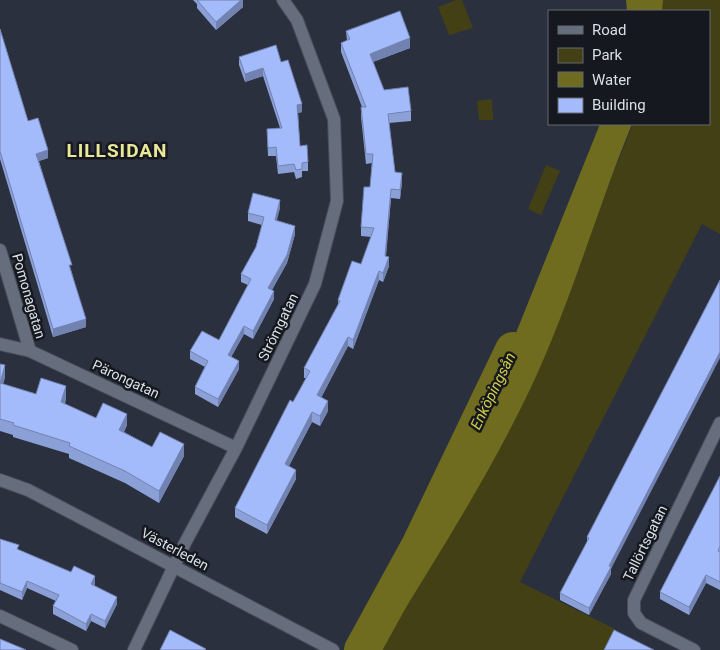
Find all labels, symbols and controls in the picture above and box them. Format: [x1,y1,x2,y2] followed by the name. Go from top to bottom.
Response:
[548,10,710,125] legend
[592,21,626,39] text: Road
[592,46,623,64] text: Park
[592,71,631,89] text: Water
[592,96,646,114] text: Building
[67,139,167,162] district label: LILLSIDAN
[9,252,49,340] street label: Pomonagatan
[255,291,301,363] street label: Strömgatan
[467,350,519,432] water label: Enköpingsån
[90,357,162,401] street label: Pärongatan
[620,503,670,583] street label: Tallörtsgatan
[139,525,211,573] street label: Västerleden

